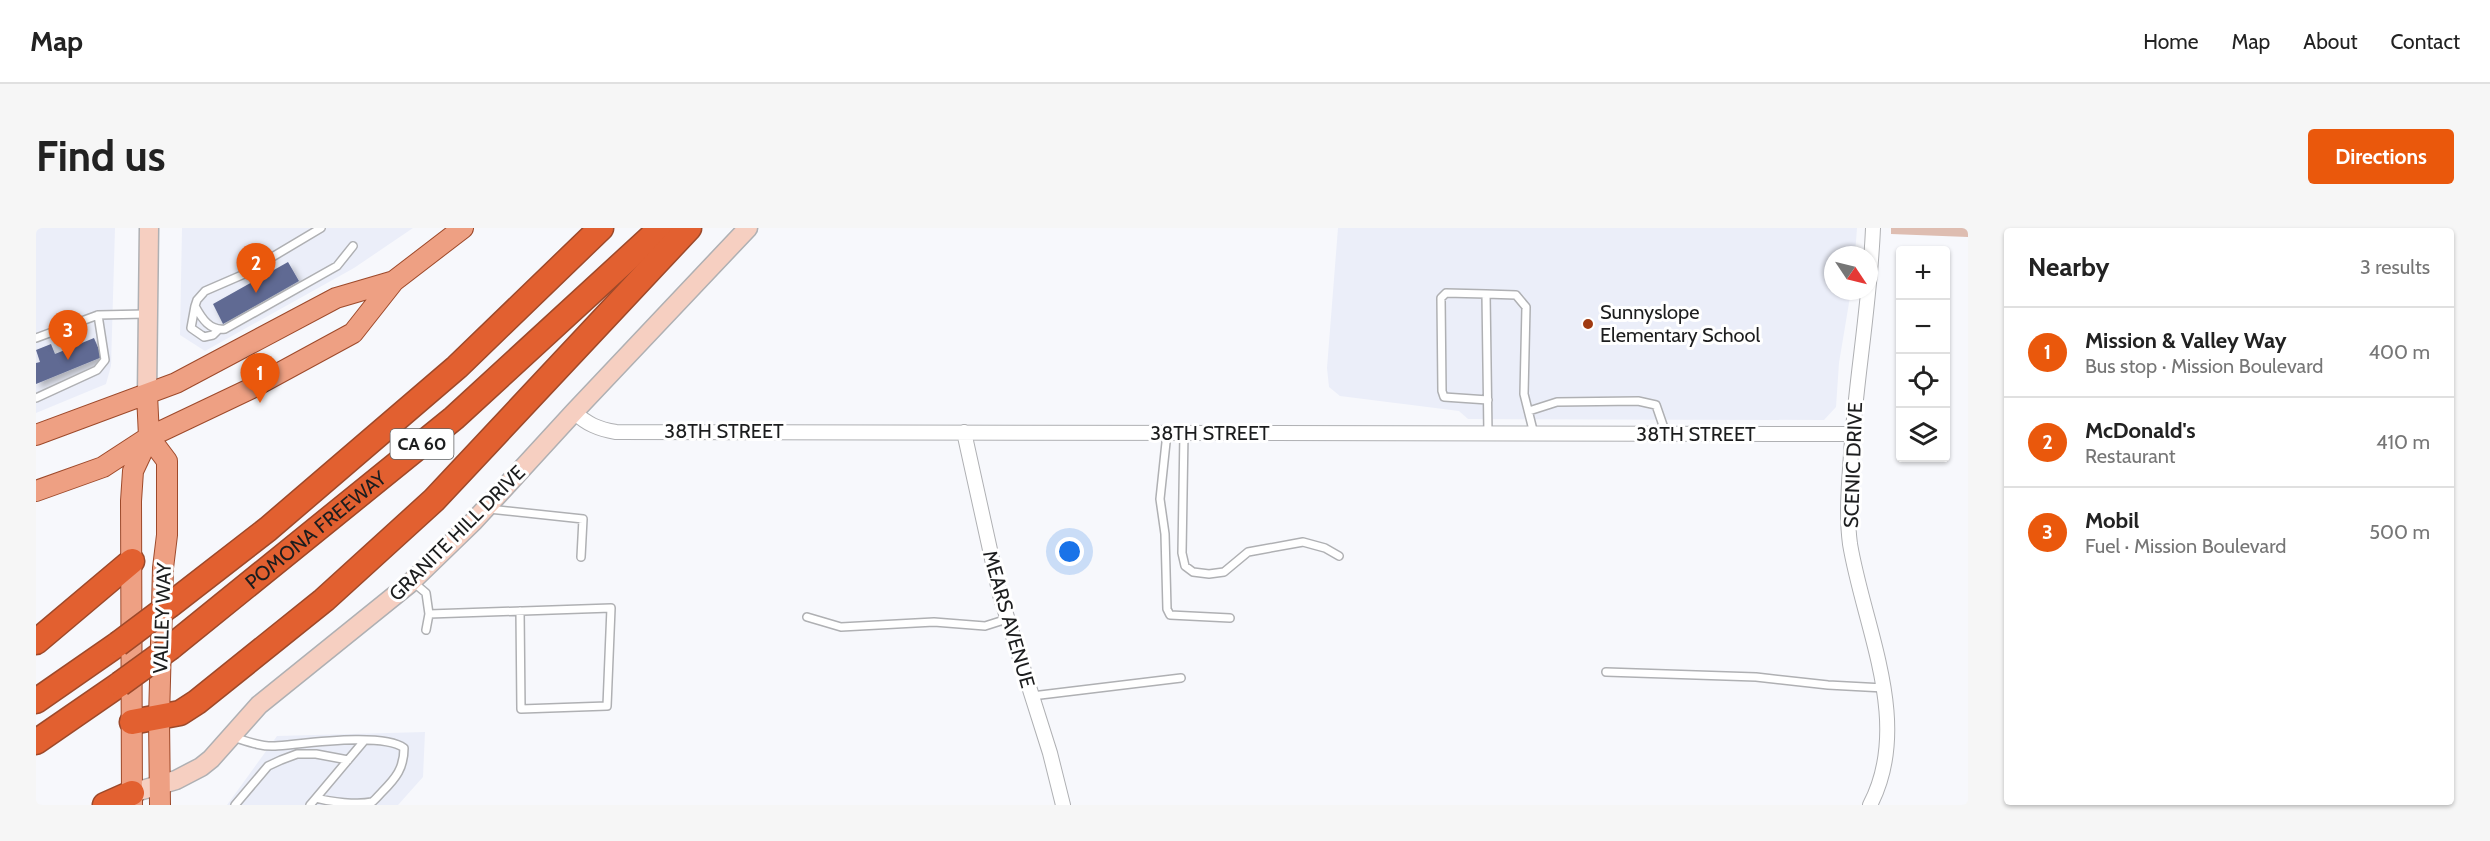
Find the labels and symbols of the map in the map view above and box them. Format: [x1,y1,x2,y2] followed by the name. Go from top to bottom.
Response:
[236,244,276,293] pin: 2
[1824,246,1878,300] north arrow
[1600,300,1761,347] place label: Sunnyslope Elementary School
[48,310,87,360] pin: 3
[1581,317,1595,331] marker: Sunnyslope Elementary School
[240,354,280,403] pin: 1
[1839,402,1867,528] street label: SCENIC DRIVE
[664,419,784,443] street label: 38TH STREET
[1150,421,1270,445] street label: 38TH STREET
[1636,422,1756,446] street label: 38TH STREET
[390,429,454,459] road number: CA 60
[384,460,530,606] street label: GRANITE HILL DRIVE
[240,465,391,594] street label: POMONA FREEWAY
[1055,537,1084,566] your location
[978,547,1040,691] street label: MEARS AVENUE
[148,561,176,674] street label: VALLEY WAY

